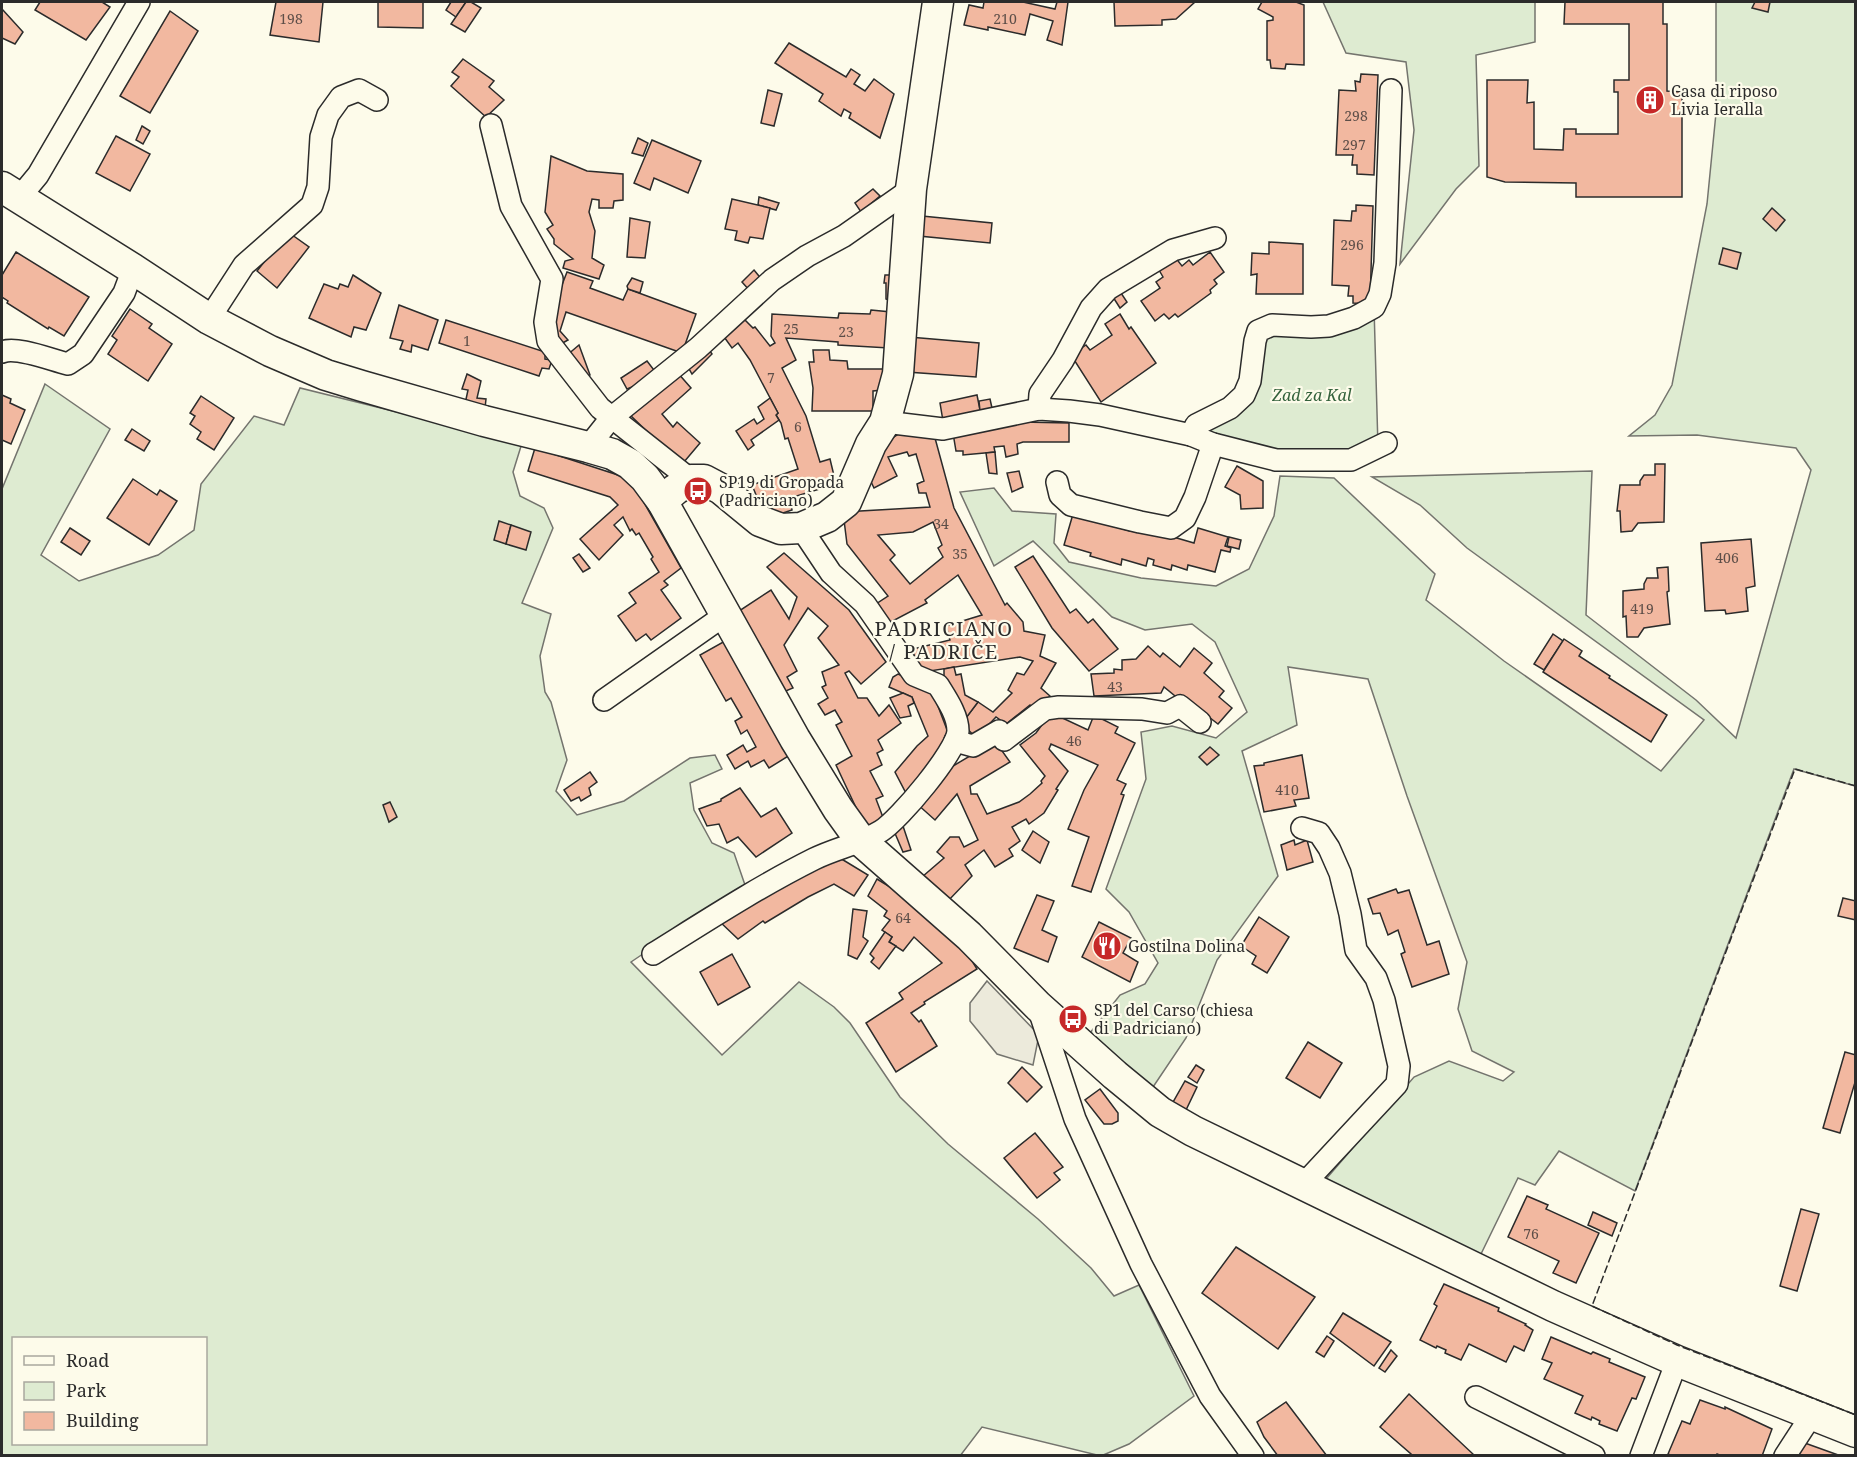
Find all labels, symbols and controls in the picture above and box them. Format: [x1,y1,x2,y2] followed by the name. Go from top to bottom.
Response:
[279,9,303,28] house number: 198
[993,9,1017,28] house number: 210
[1671,80,1777,120] place label: Casa di riposo Livia Ieralla
[1634,84,1666,116] building icon: Casa di riposo Livia Ieralla
[1344,106,1368,125] house number: 298
[1342,135,1366,154] house number: 297
[1340,235,1364,254] house number: 296
[783,319,799,338] house number: 25
[838,322,854,341] house number: 23
[463,331,471,350] house number: 1
[767,368,775,387] house number: 7
[1271,384,1352,406] park label: Zad za Kal
[794,417,802,436] house number: 6
[719,471,844,511] place label: SP19 di Gropada (Padriciano)
[682,475,714,507] bus stop icon: SP19 di Gropada (Padriciano)
[933,514,949,533] house number: 34
[952,544,968,563] house number: 35
[1715,548,1739,567] house number: 406
[1630,599,1654,618] house number: 419
[875,615,1014,665] district label: PADRICIANO / PADRIČE
[1107,677,1123,696] house number: 43
[1066,731,1082,750] house number: 46
[1275,780,1299,799] house number: 410
[895,908,911,927] house number: 64
[1091,930,1123,962] restaurant icon: Gostilna Dolina
[1128,935,1245,957] place label: Gostilna Dolina
[1094,999,1253,1039] place label: SP1 del Carso (chiesa di Padriciano)
[1057,1003,1089,1035] bus stop icon: SP1 del Carso (chiesa di Padriciano)
[1523,1224,1539,1243] house number: 76
[12,1337,207,1445] legend
[66,1348,109,1372] text: Road
[66,1378,106,1402] text: Park
[66,1408,139,1432] text: Building

